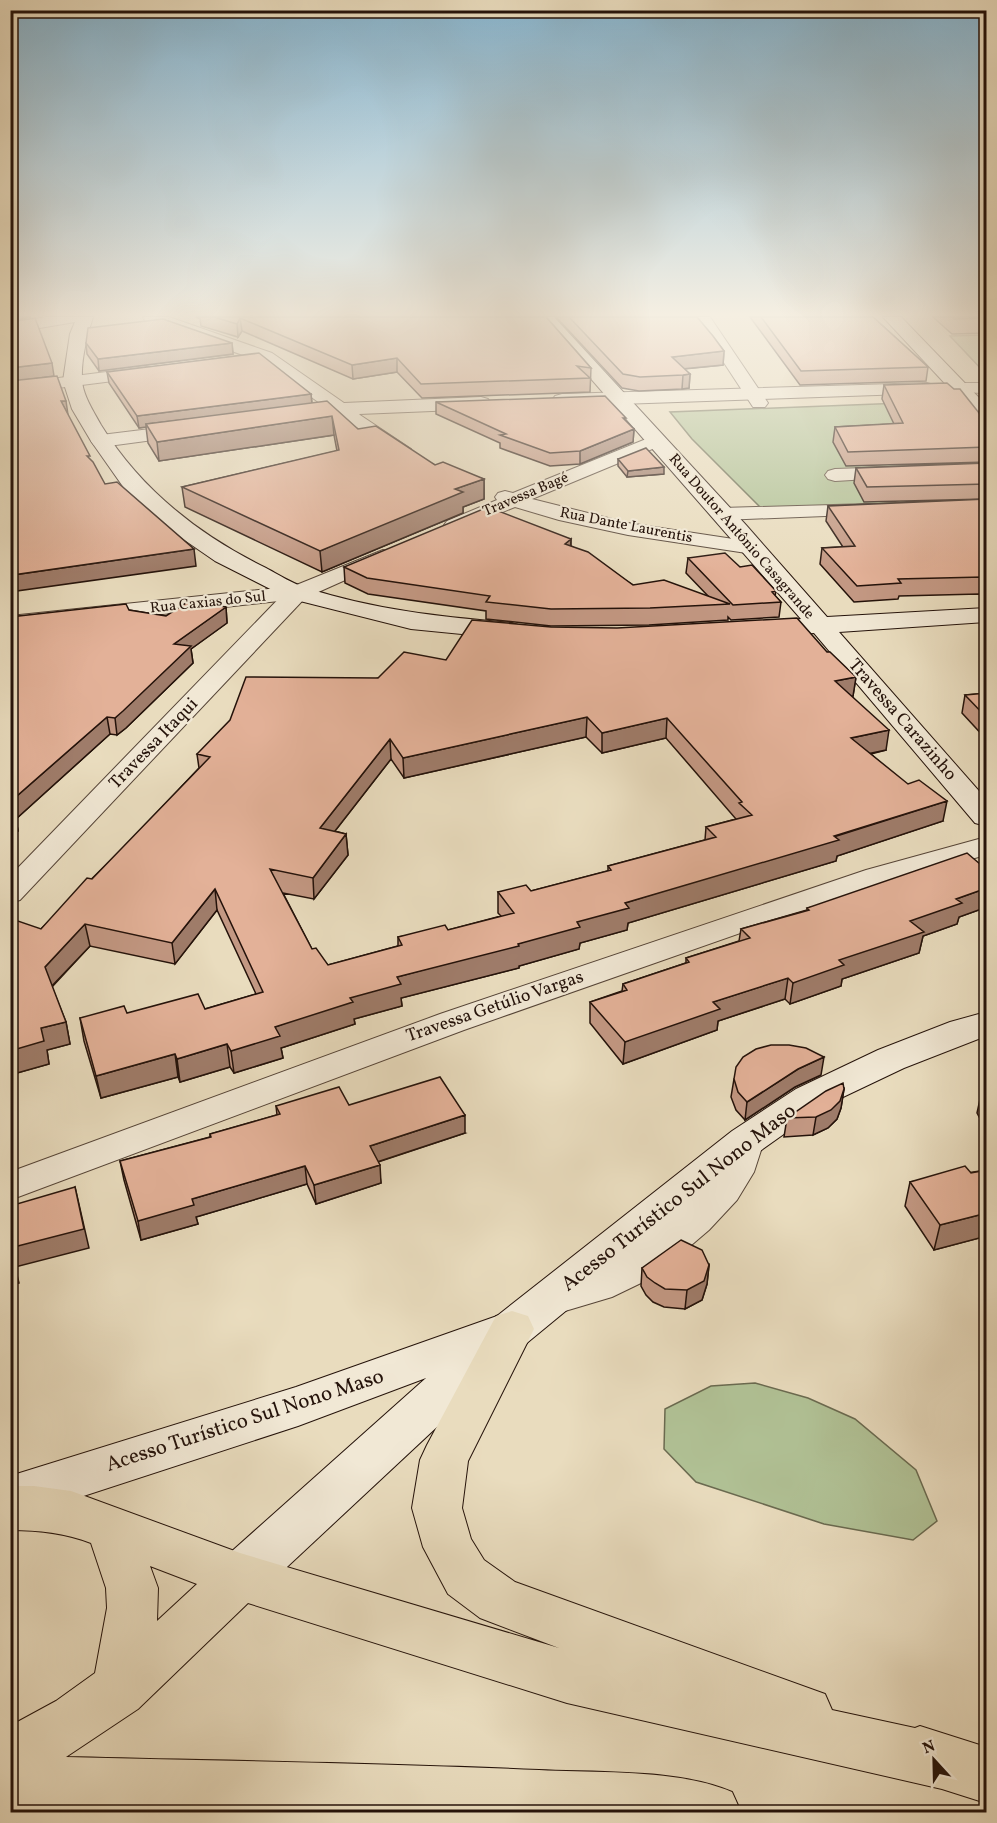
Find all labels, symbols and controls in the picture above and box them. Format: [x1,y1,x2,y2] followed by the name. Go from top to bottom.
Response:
[663,450,819,624] street label: Rua Doutor Antônio Casagrande
[480,468,572,522] street label: Travessa Bagé
[558,503,694,549] street label: Rua Dante Laurentis
[149,586,267,620] street label: Rua Caxias do Sul
[842,654,962,786] street label: Travessa Carazinho
[104,693,204,795] street label: Travessa Itaqui
[403,965,587,1049] street label: Travessa Getúlio Vargas
[555,1097,803,1299] street label: Acesso Turístico Sul Nono Maso
[102,1362,388,1480] street label: Acesso Turístico Sul Nono Maso
[904,1730,964,1790] north arrow
[920,1735,939,1760] text: N

